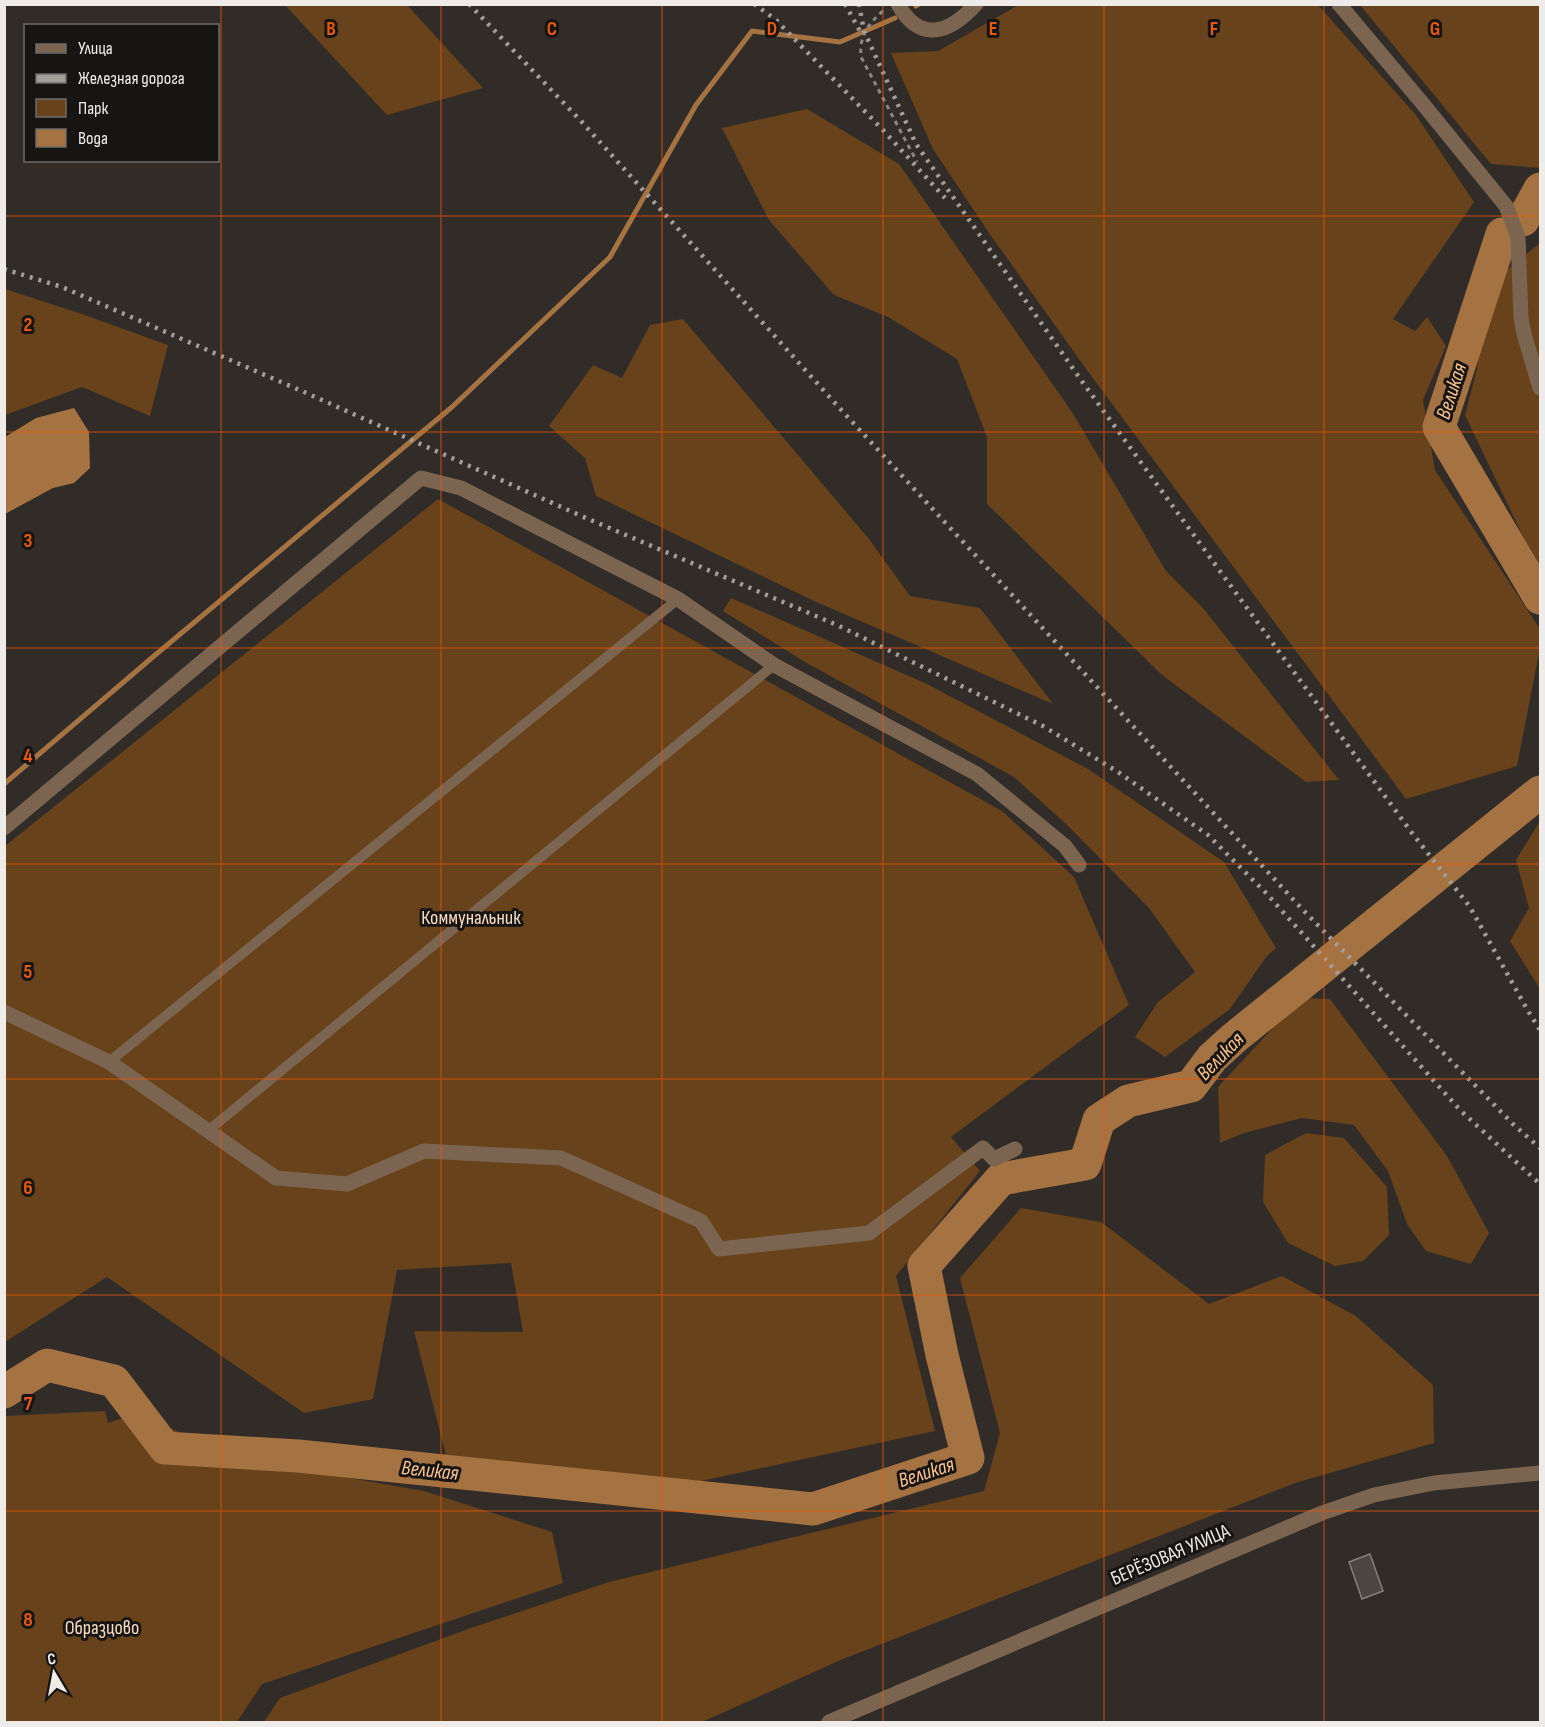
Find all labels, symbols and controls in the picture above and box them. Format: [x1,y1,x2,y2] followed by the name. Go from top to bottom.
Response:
[326,17,336,41] text: B
[547,17,557,41] text: C
[767,17,777,41] text: D
[989,17,997,41] text: E
[1210,17,1218,41] text: F
[1430,17,1440,41] text: G
[24,24,219,162] legend
[78,38,113,59] text: Улица
[78,68,185,89] text: Железная дорога
[78,98,109,119] text: Парк
[78,128,108,149] text: Вода
[24,313,32,337] text: 2
[1431,360,1472,422] water label: Великая
[24,529,33,553] text: 3
[23,744,33,768] text: 4
[421,906,521,930] park label: Коммунальник
[24,960,33,984] text: 5
[1191,1027,1249,1086] water label: Великая
[23,1176,33,1200] text: 6
[24,1392,33,1416] text: 7
[895,1452,957,1493] water label: Великая
[400,1455,460,1486] water label: Великая
[1107,1519,1234,1591] street label: БЕРЁЗОВАЯ УЛИЦА
[23,1608,33,1632] text: 8
[65,1616,139,1640] park label: Образцово
[24,1643,84,1703] north arrow
[46,1650,57,1670] text: С

